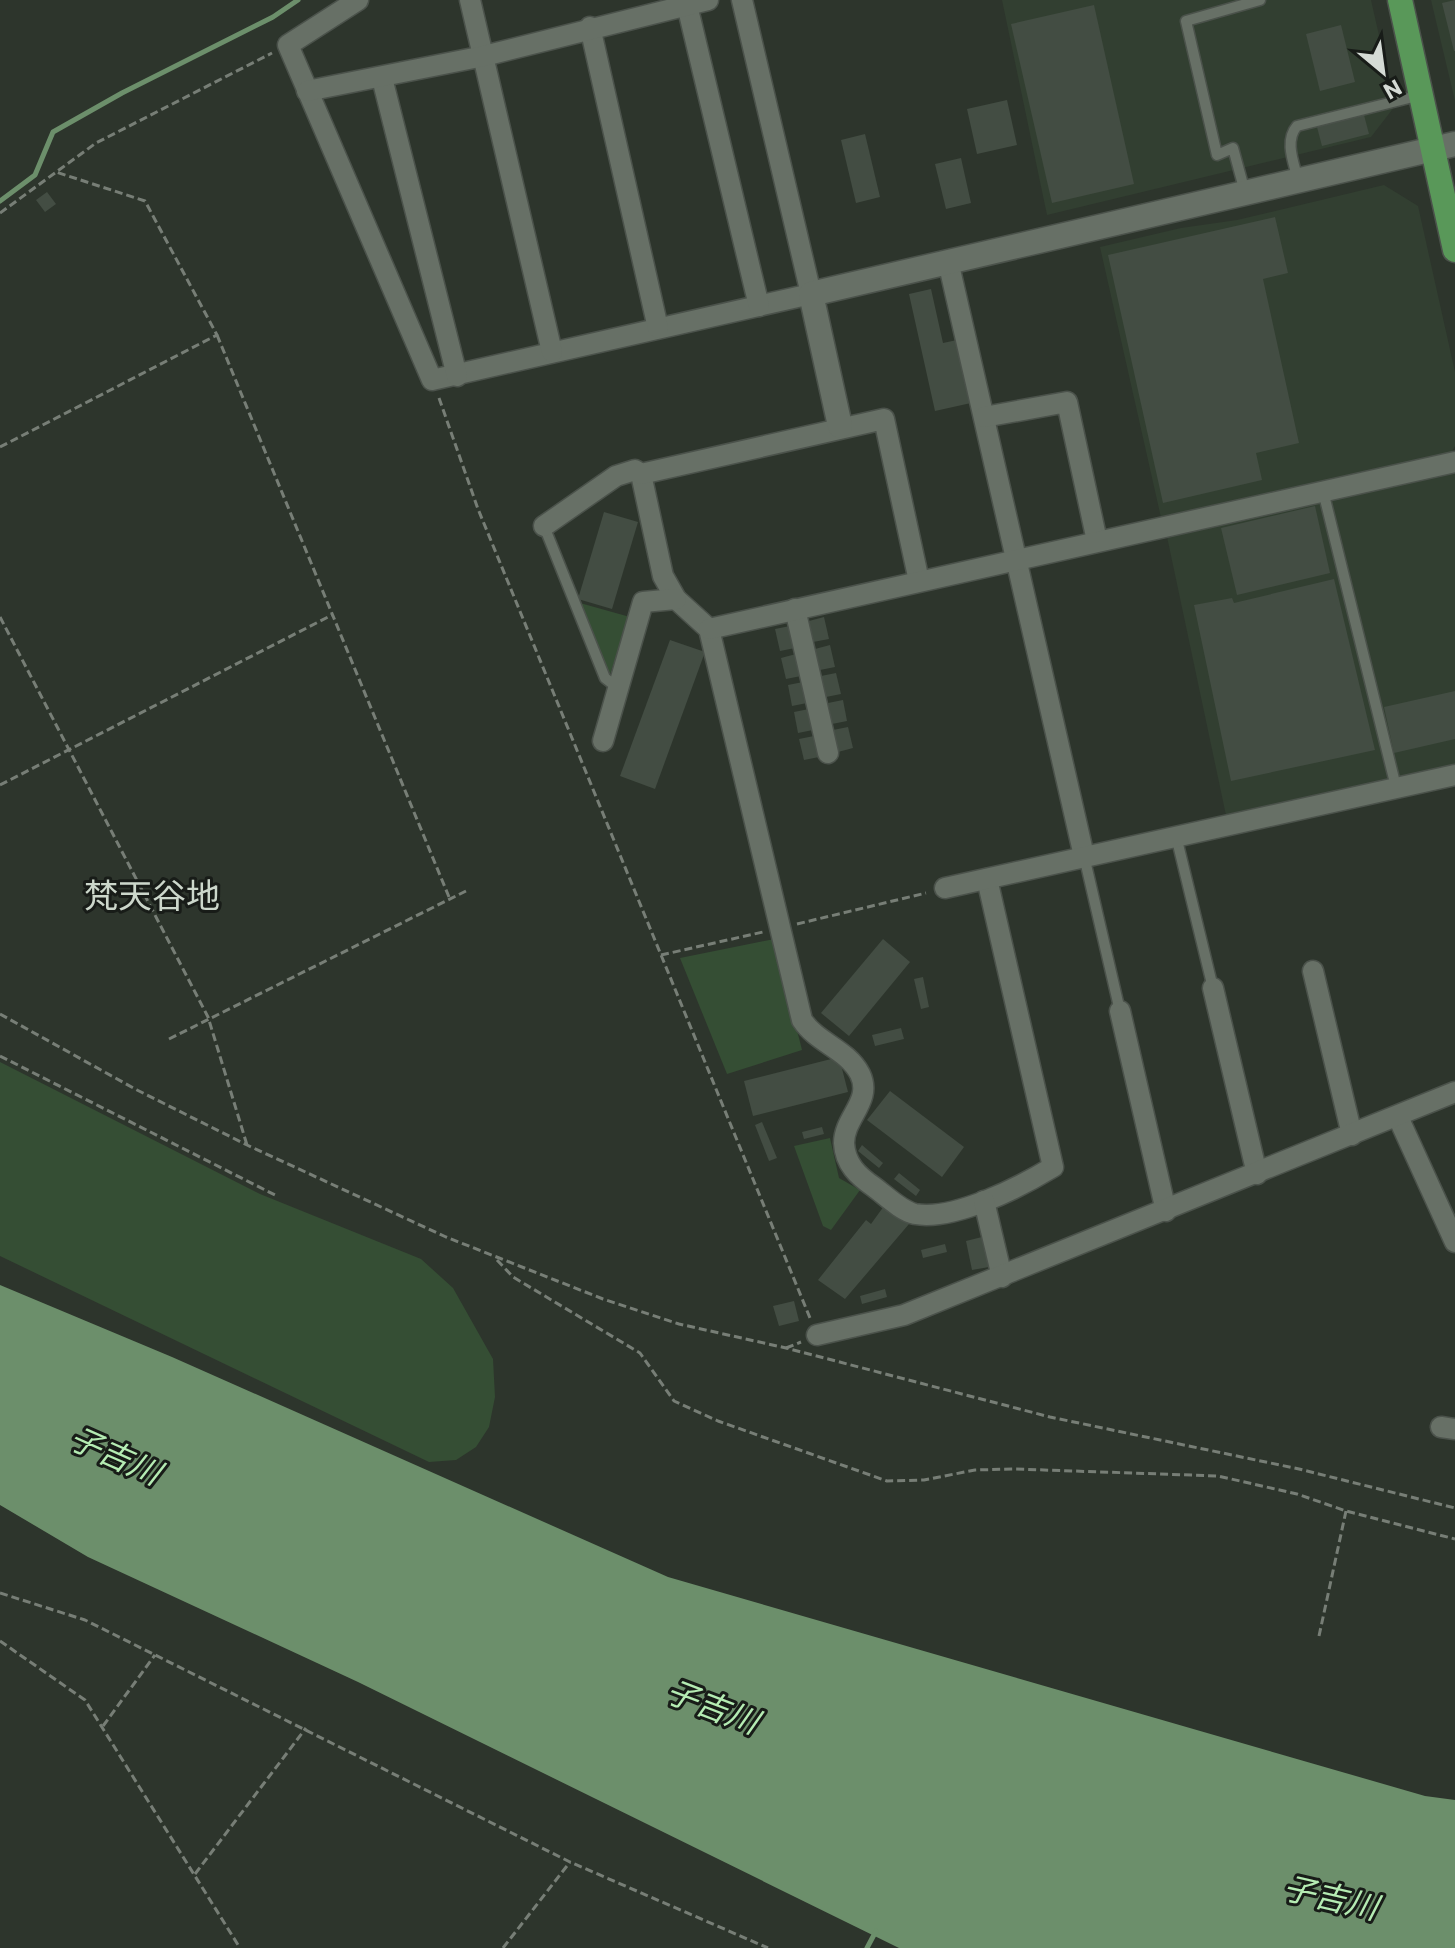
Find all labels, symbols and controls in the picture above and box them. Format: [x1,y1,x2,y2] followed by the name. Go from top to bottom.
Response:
[1343,32,1423,112] north arrow
[1379,74,1407,106] text: N
[84,873,220,915] district label: 梵天谷地
[64,1416,171,1493] water label: 子吉川
[661,1669,768,1742] water label: 子吉川
[1280,1866,1385,1927] water label: 子吉川

